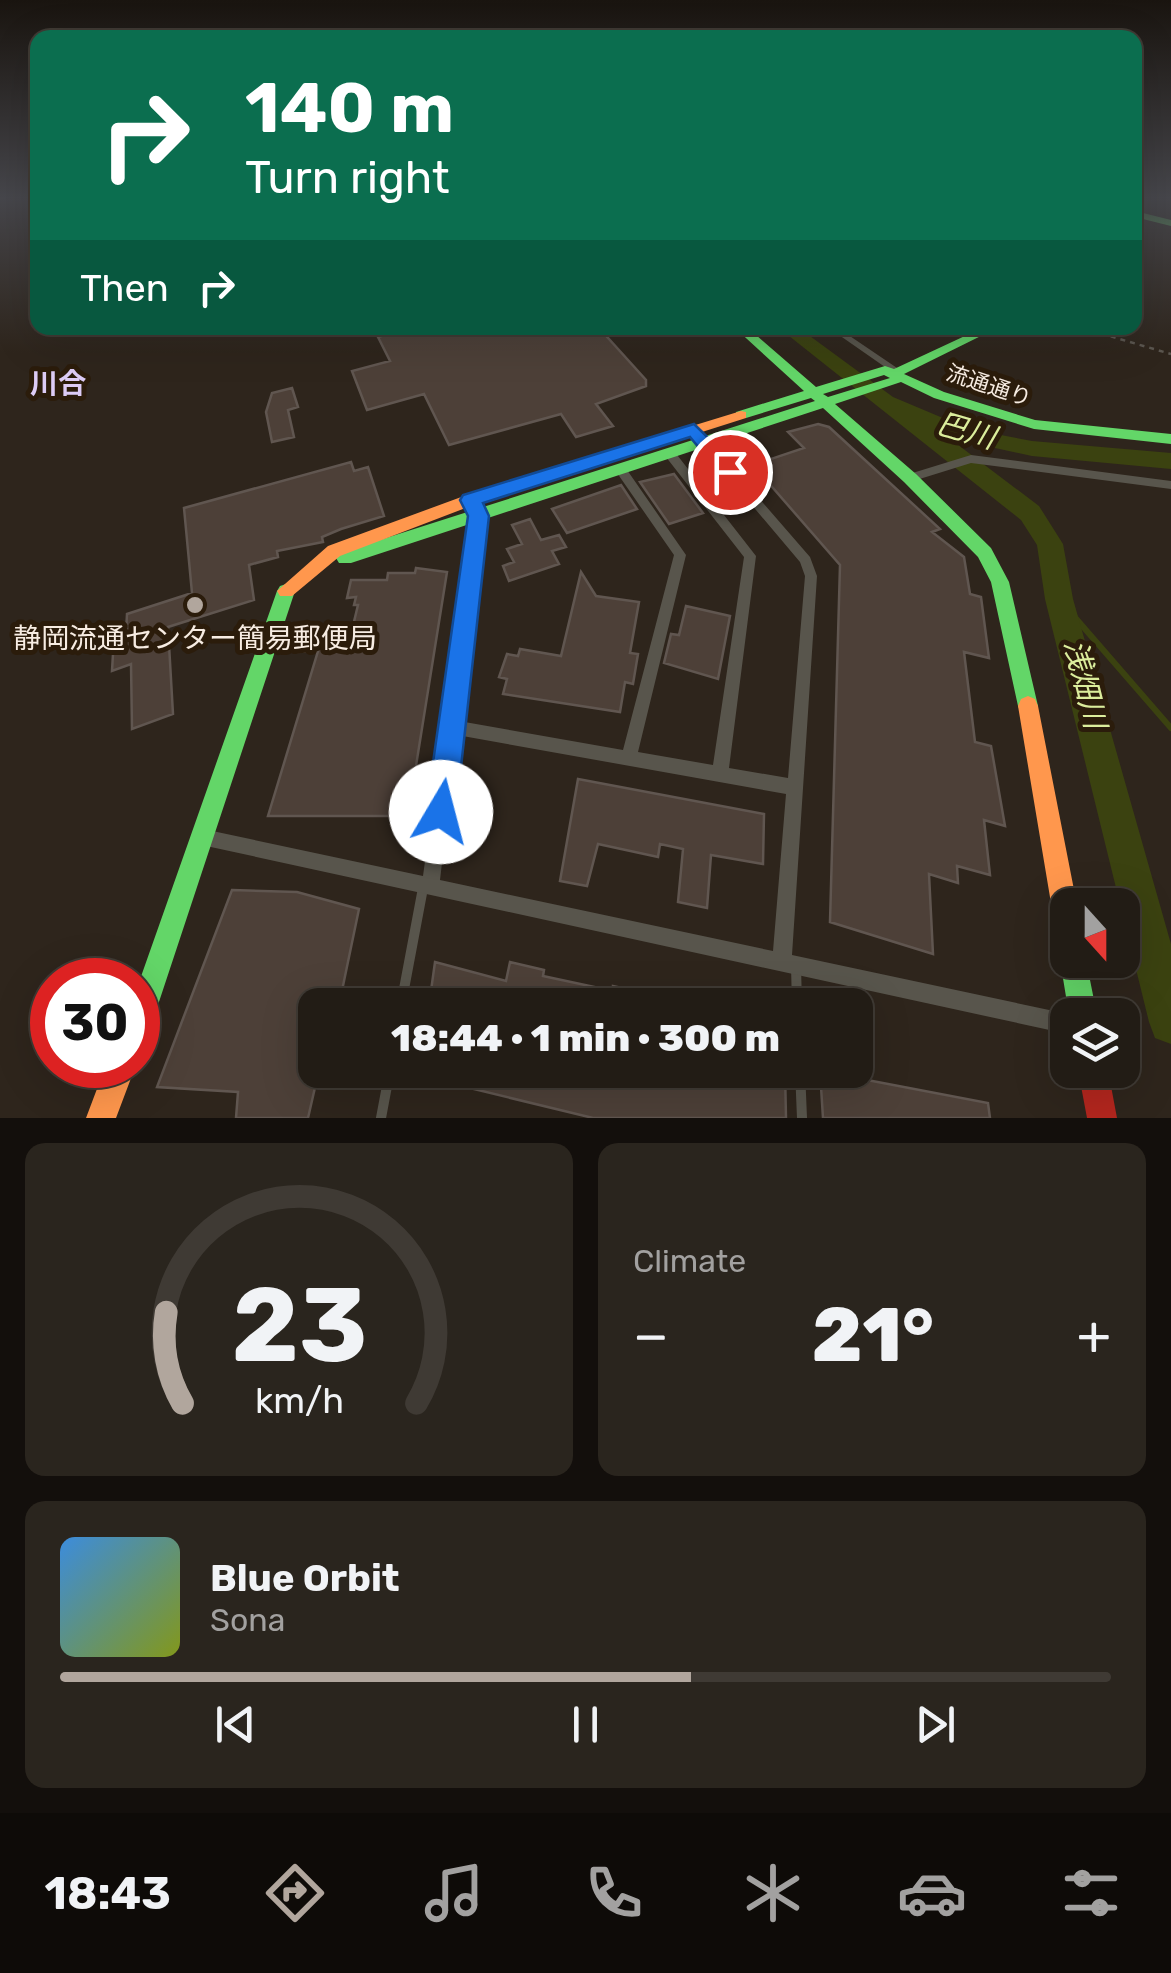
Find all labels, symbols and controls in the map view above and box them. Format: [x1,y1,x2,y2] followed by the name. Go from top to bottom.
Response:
[245,67,454,150] text: 140 m
[80,70,210,200] icon: right
[245,151,449,204] text: Turn right
[189,260,244,315] icon: right
[80,265,169,311] text: Then
[943,359,1035,412] street label: 流通通り
[30,367,86,400] district label: 川合
[932,405,1003,457] water label: 巴川
[688,430,773,515] pin
[703,445,758,500] icon: arrive
[184,594,206,616] marker: 静岡流通センター簡易郵便局
[13,622,377,655] place label: 静岡流通センター簡易郵便局
[1057,636,1114,735] water label: 浅畑川
[389,760,493,864] position arrow
[1050,888,1140,978] north arrow
[1050,888,1140,1088] map controls
[30,958,160,1088] speed limit sign: 30
[1050,998,1140,1088] button: layers
[391,1015,780,1061] text: 18:44 · 1 min · 300 m
[633,1242,746,1280] text: Climate
[231,1264,367,1387] text: 23
[812,1291,934,1380] text: 21°
[633,1303,669,1368] text: −
[1077,1303,1111,1368] text: +
[254,1380,344,1422] text: km/h
[210,1555,400,1601] text: Blue Orbit
[210,1601,285,1639] text: Sona
[208,1697,263,1752] icon: previous
[558,1697,613,1752] icon: pause
[908,1697,963,1752] icon: next
[260,1858,330,1928] icon: directions
[419,1858,489,1928] icon: music
[579,1858,649,1928] icon: phone
[738,1858,808,1928] icon: climate
[897,1858,967,1928] icon: car
[1056,1858,1126,1928] icon: filters
[45,1867,171,1920] text: 18:43

